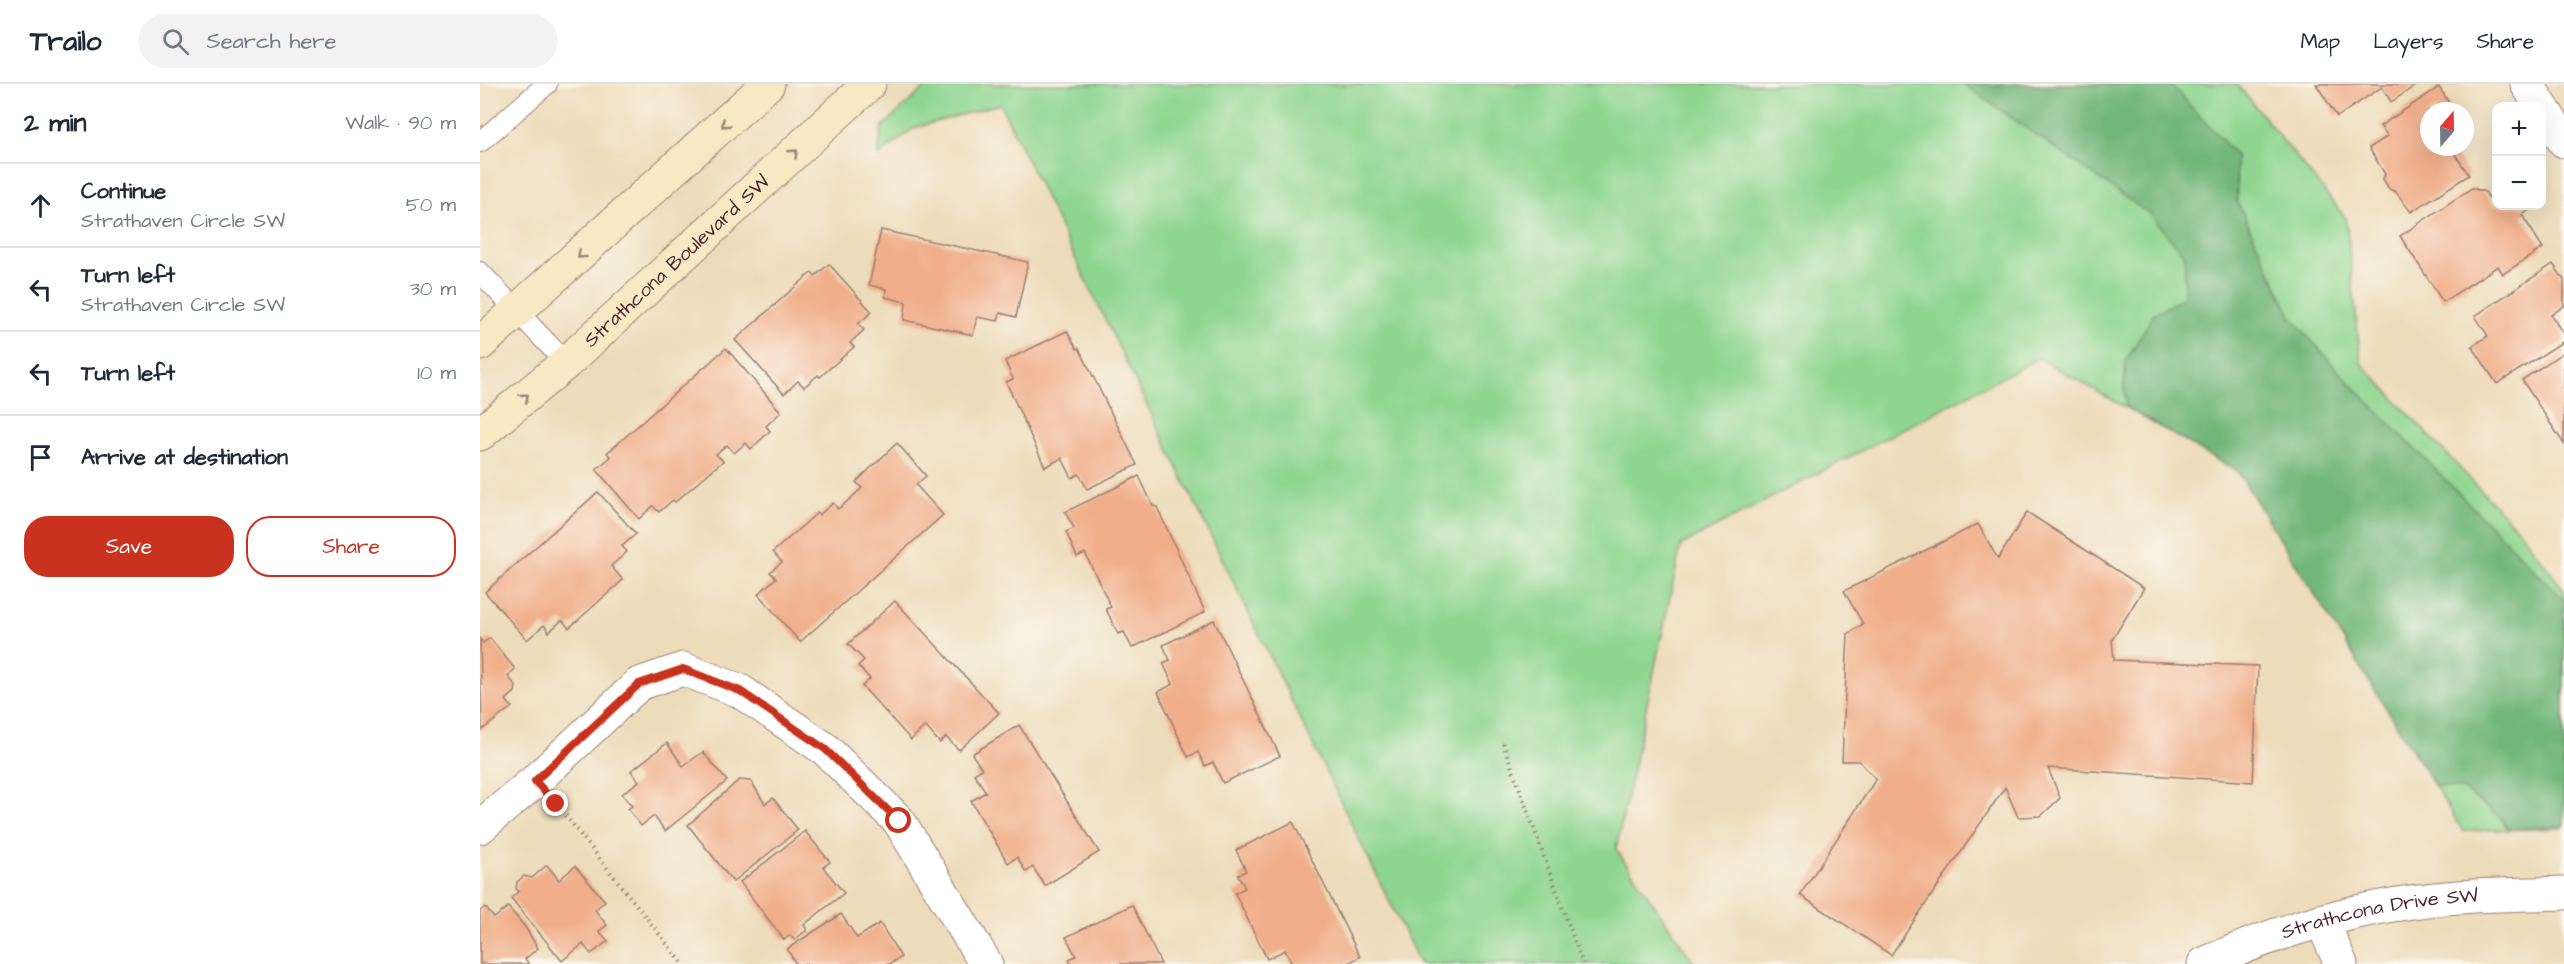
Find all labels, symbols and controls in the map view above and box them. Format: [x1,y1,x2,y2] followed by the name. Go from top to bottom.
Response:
[138,14,558,68] search box
[30,22,102,61] text: Trailo
[159,25,192,58] icon: search
[207,26,336,57] text: Search here
[2300,27,2340,56] text: Map
[2373,27,2443,56] text: Layers
[2476,27,2534,56] text: Share
[2420,102,2474,156] north arrow
[2492,102,2546,210] map controls
[2492,102,2546,156] button: +
[24,105,86,141] text: 2 min
[345,109,456,137] text: Walk · 90 m
[722,117,732,128] one-way arrow
[787,149,798,160] one-way arrow
[2492,156,2546,210] button: −
[578,168,776,354] street label: Strathcona Boulevard SW
[81,176,166,207] text: Continue
[24,189,57,222] icon: ahead
[406,191,456,219] text: 50 m
[81,207,285,235] text: Strathaven Circle SW
[577,248,588,259] one-way arrow
[81,260,175,291] text: Turn left
[24,273,57,306] icon: left
[410,275,456,303] text: 30 m
[81,291,285,319] text: Strathaven Circle SW
[24,357,57,390] icon: left
[81,358,175,389] text: Turn left
[417,359,456,387] text: 10 m
[518,393,529,404] one-way arrow
[24,441,57,474] icon: arrive
[81,442,288,473] text: Arrive at destination
[24,516,234,577] button: Save
[246,516,456,577] button: Share
[542,790,568,816] route end
[885,807,911,833] route start
[2278,882,2479,946] street label: Strathcona Drive SW

